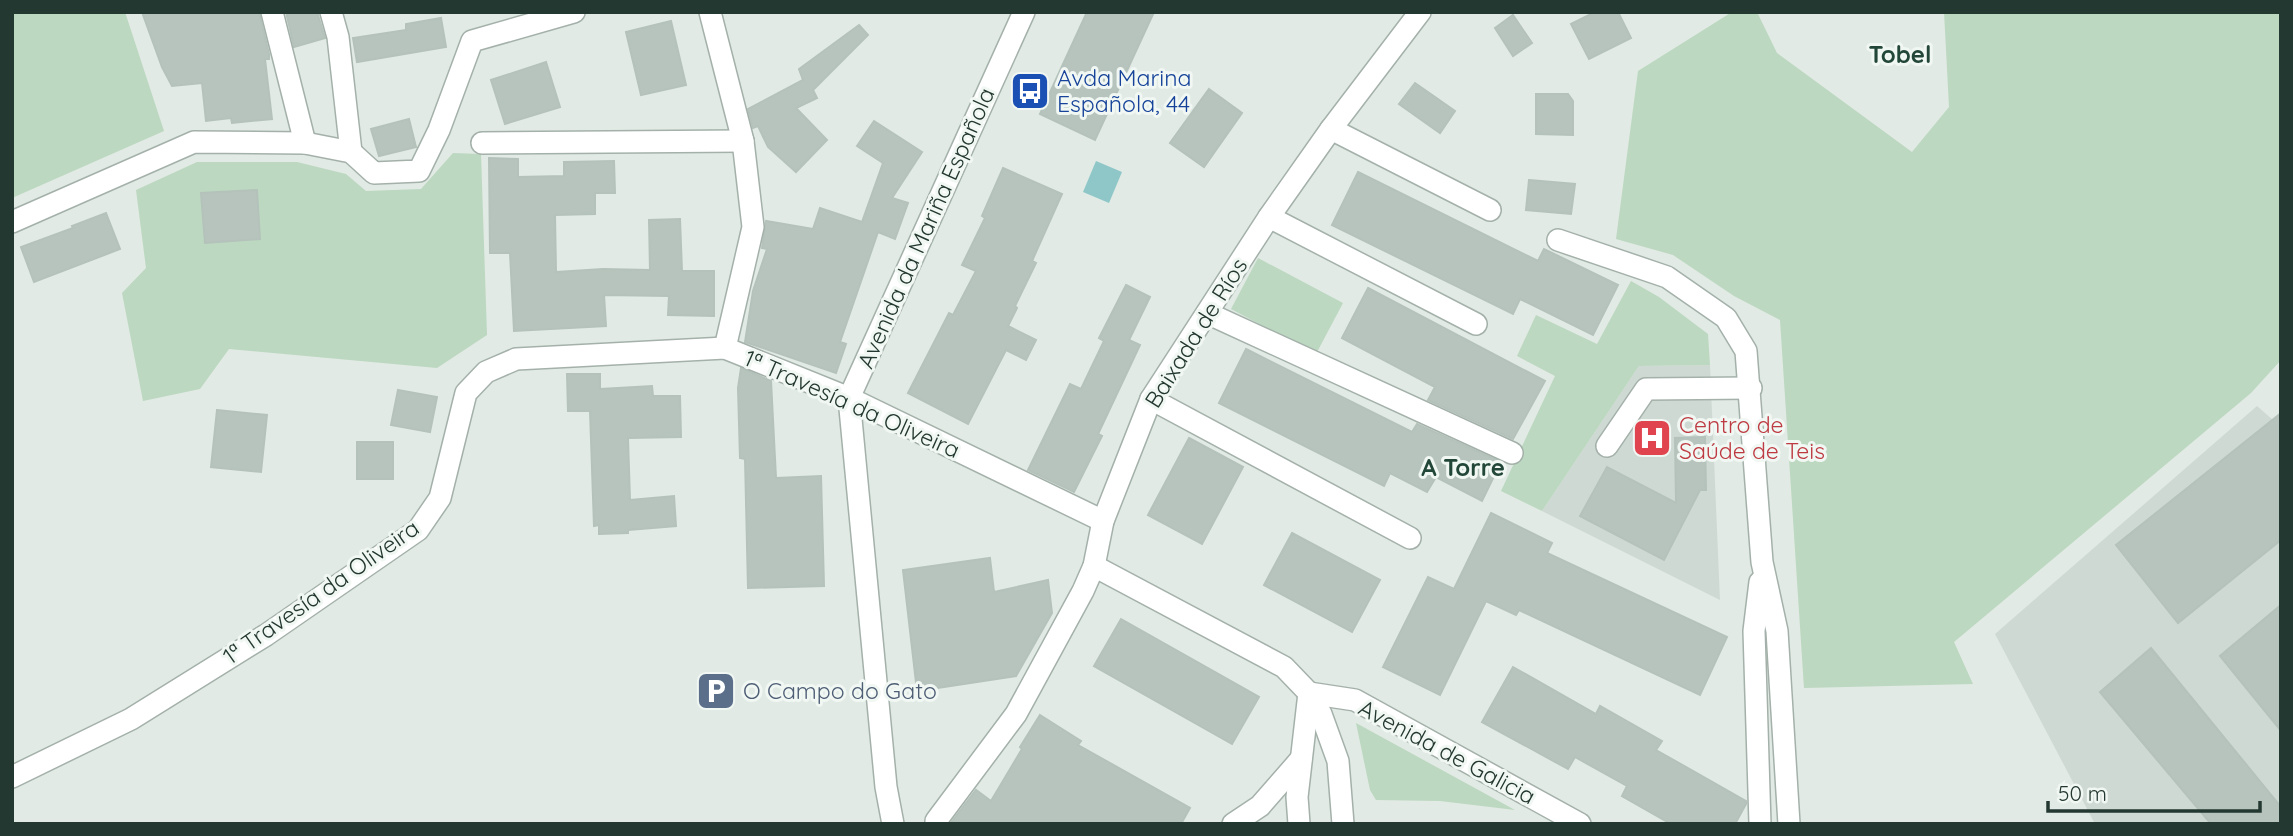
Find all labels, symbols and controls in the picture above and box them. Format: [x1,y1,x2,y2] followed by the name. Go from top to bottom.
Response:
[1869,39,1931,69] district label: Tobel
[1057,63,1191,118] place label: Avda Marina Española, 44
[1009,70,1051,112] bus stop icon: Avda Marina Española, 44
[850,83,1001,373] street label: Avenida da Mariña Española
[1138,252,1253,413] street label: Baixada de Ríos
[740,343,965,464] street label: 1ª Travesía da Oliveira
[1679,410,1825,465] place label: Centro de Saúde de Teis
[1631,417,1673,459] hospital icon: Centro de Saúde de Teis
[1421,452,1505,482] district label: A Torre
[217,513,424,670] street label: 1ª Travesía da Oliveira
[695,670,737,712] parking icon: O Campo do Gato
[743,676,937,705] place label: O Campo do Gato
[1354,693,1541,810] street label: Avenida de Galicia
[2048,770,2260,814] scale bar
[2058,780,2107,806] text: 50 m

